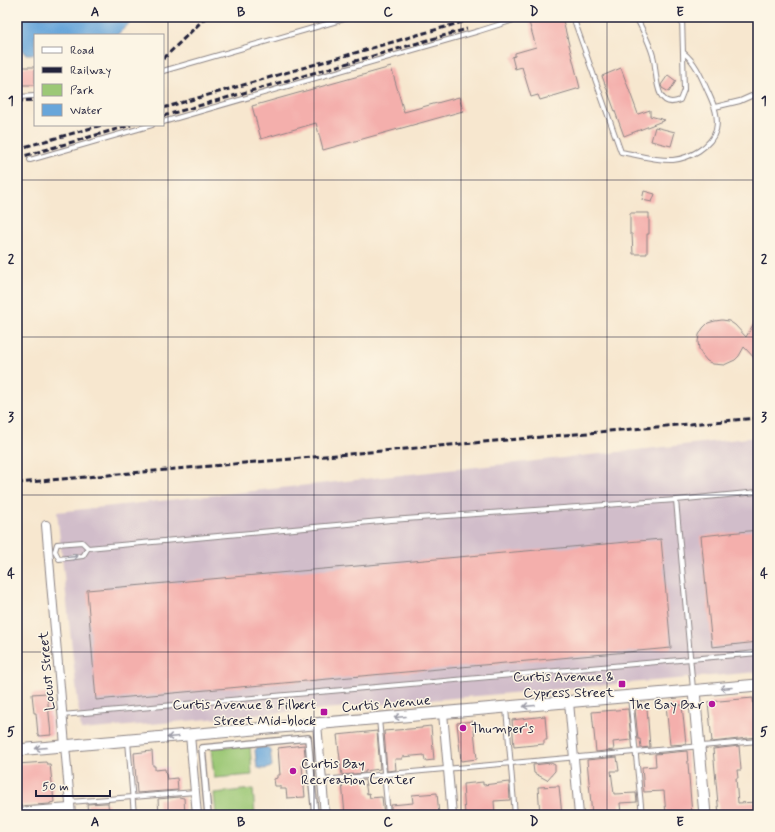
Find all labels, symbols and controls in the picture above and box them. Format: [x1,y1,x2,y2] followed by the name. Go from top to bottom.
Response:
[91,4,99,21] text: A
[237,4,246,21] text: B
[383,4,393,21] text: C
[530,4,539,21] text: D
[676,4,684,21] text: E
[34,34,164,126] legend
[70,43,94,59] text: Road
[70,63,112,79] text: Railway
[70,83,94,99] text: Park
[8,93,14,110] text: 1
[761,93,767,110] text: 1
[70,103,102,119] text: Water
[8,251,15,268] text: 2
[761,251,768,268] text: 2
[8,409,14,426] text: 3
[761,409,767,426] text: 3
[65,554,78,561] one-way arrow
[7,566,15,583] text: 4
[760,566,768,583] text: 4
[35,630,59,711] street label: Locust Street
[513,668,615,702] place label: Curtis Avenue & Cypress Street
[617,679,627,689] marker: Curtis Avenue & Cypress Street
[720,684,733,692] one-way arrow
[341,691,431,717] street label: Curtis Avenue
[173,696,316,730] place label: Curtis Avenue & Filbert Street Mid-block
[629,696,704,714] place label: The Bay Bar
[707,699,717,709] marker: The Bay Bar
[523,702,536,709] one-way arrow
[319,707,329,717] marker: Curtis Avenue & Filbert Street Mid-block
[394,713,407,721] one-way arrow
[471,720,534,738] place label: Thumper's
[458,723,468,733] marker: Thumper's
[7,724,15,741] text: 5
[760,724,768,741] text: 5
[166,733,179,741] one-way arrow
[35,745,48,752] one-way arrow
[301,755,415,789] place label: Curtis Bay Recreation Center
[288,766,298,776] marker: Curtis Bay Recreation Center
[36,772,110,798] scale bar
[42,779,69,795] text: 50 m
[91,814,99,831] text: A
[237,814,246,831] text: B
[383,814,393,831] text: C
[530,814,539,831] text: D
[676,814,684,831] text: E

